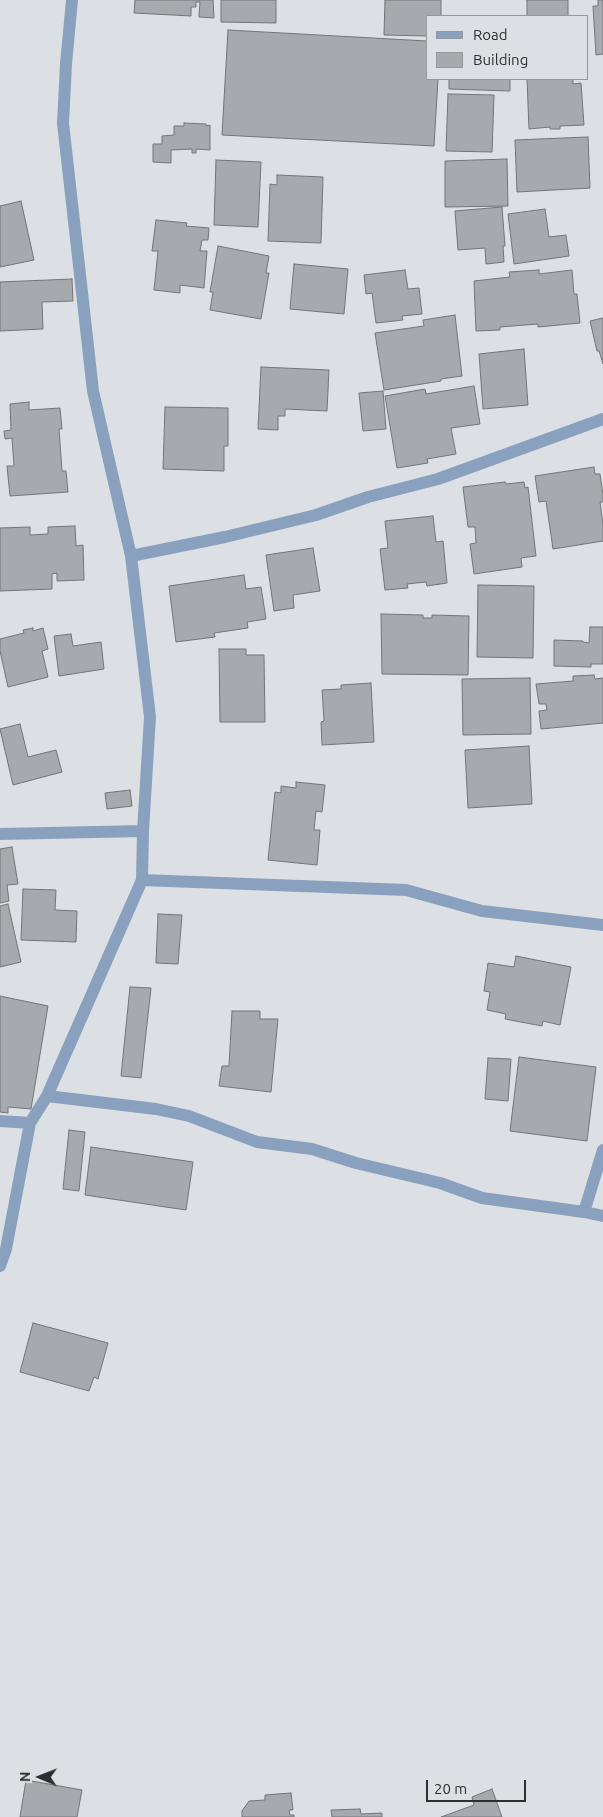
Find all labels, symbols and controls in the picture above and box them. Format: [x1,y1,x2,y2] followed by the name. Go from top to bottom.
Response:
[426,15,588,80] legend
[473,26,508,43] text: Road
[473,51,528,68] text: Building
[15,1752,65,1802] north arrow
[428,1770,528,1802] scale bar
[17,1771,33,1782] text: N
[434,1780,467,1797] text: 20 m

